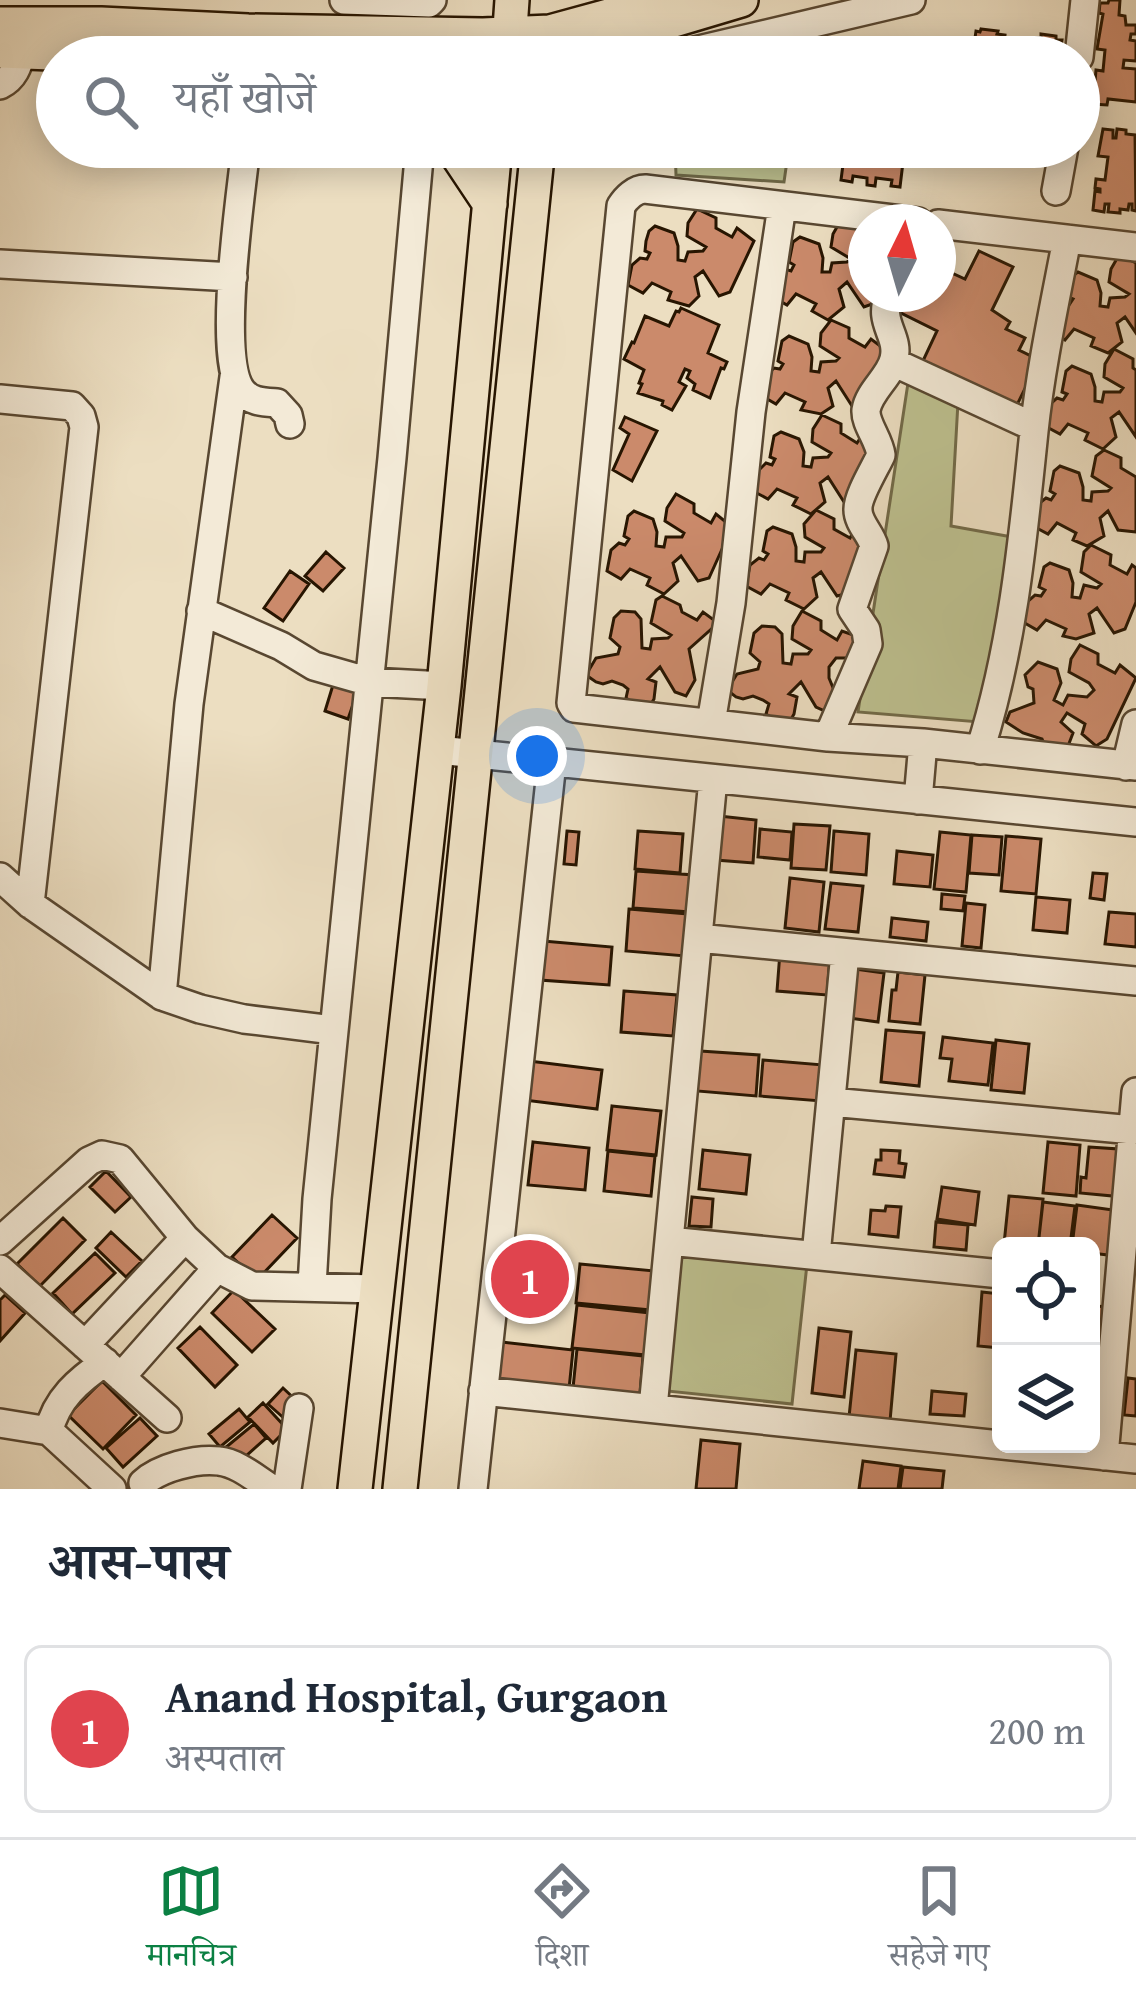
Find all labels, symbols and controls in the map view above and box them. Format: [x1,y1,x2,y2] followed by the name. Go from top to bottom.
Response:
[36,36,1100,168] search box
[174,64,316,129] text: यहाँ खोजें
[78,69,144,135] icon: search
[848,204,956,312] north arrow
[507,726,567,786] your location
[491,1234,569,1324] pin: 1
[992,1237,1100,1453] map controls
[992,1237,1100,1345] button: locate
[992,1345,1100,1453] button: layers
[48,1523,229,1598] text: आस-पास
[165,1663,668,1728] text: Anand Hospital, Gurgaon
[80,1701,100,1758] text: 1
[988,1701,1085,1758] text: 200 m
[165,1728,284,1785] text: अस्पताल
[147,1858,236,1987] tab: मानचित्र
[529,1858,595,1987] tab: दिशा
[888,1858,989,1987] tab: सहेजे गए

